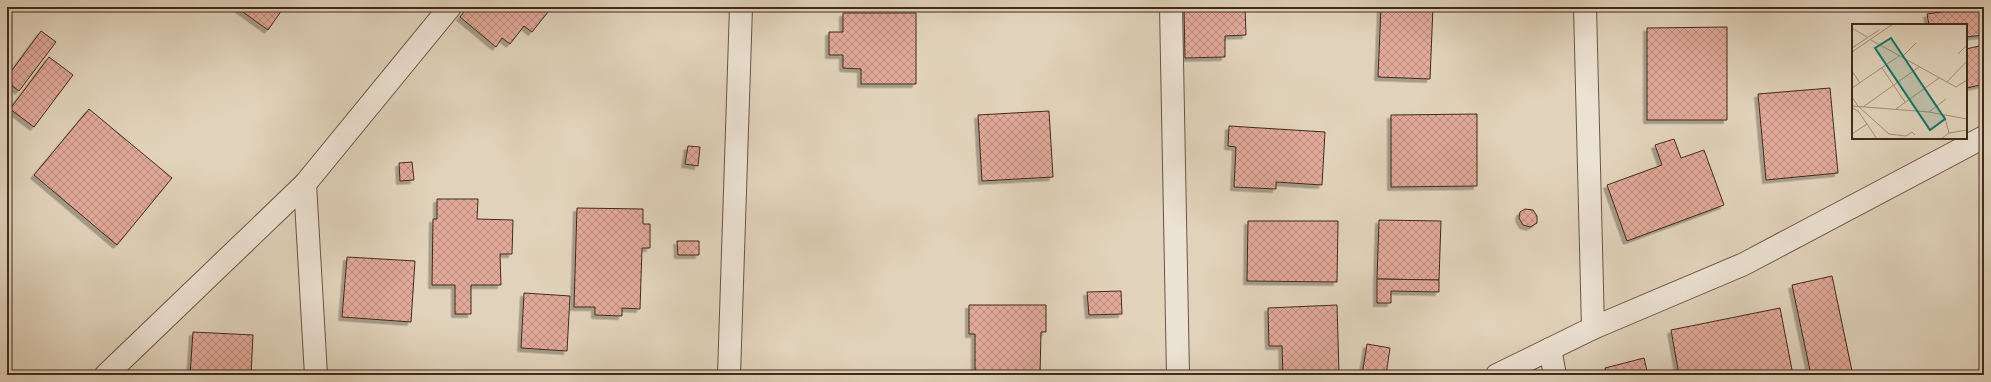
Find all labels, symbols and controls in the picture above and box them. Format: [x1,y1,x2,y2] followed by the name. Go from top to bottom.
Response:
[1852,24,1967,139] inset map

